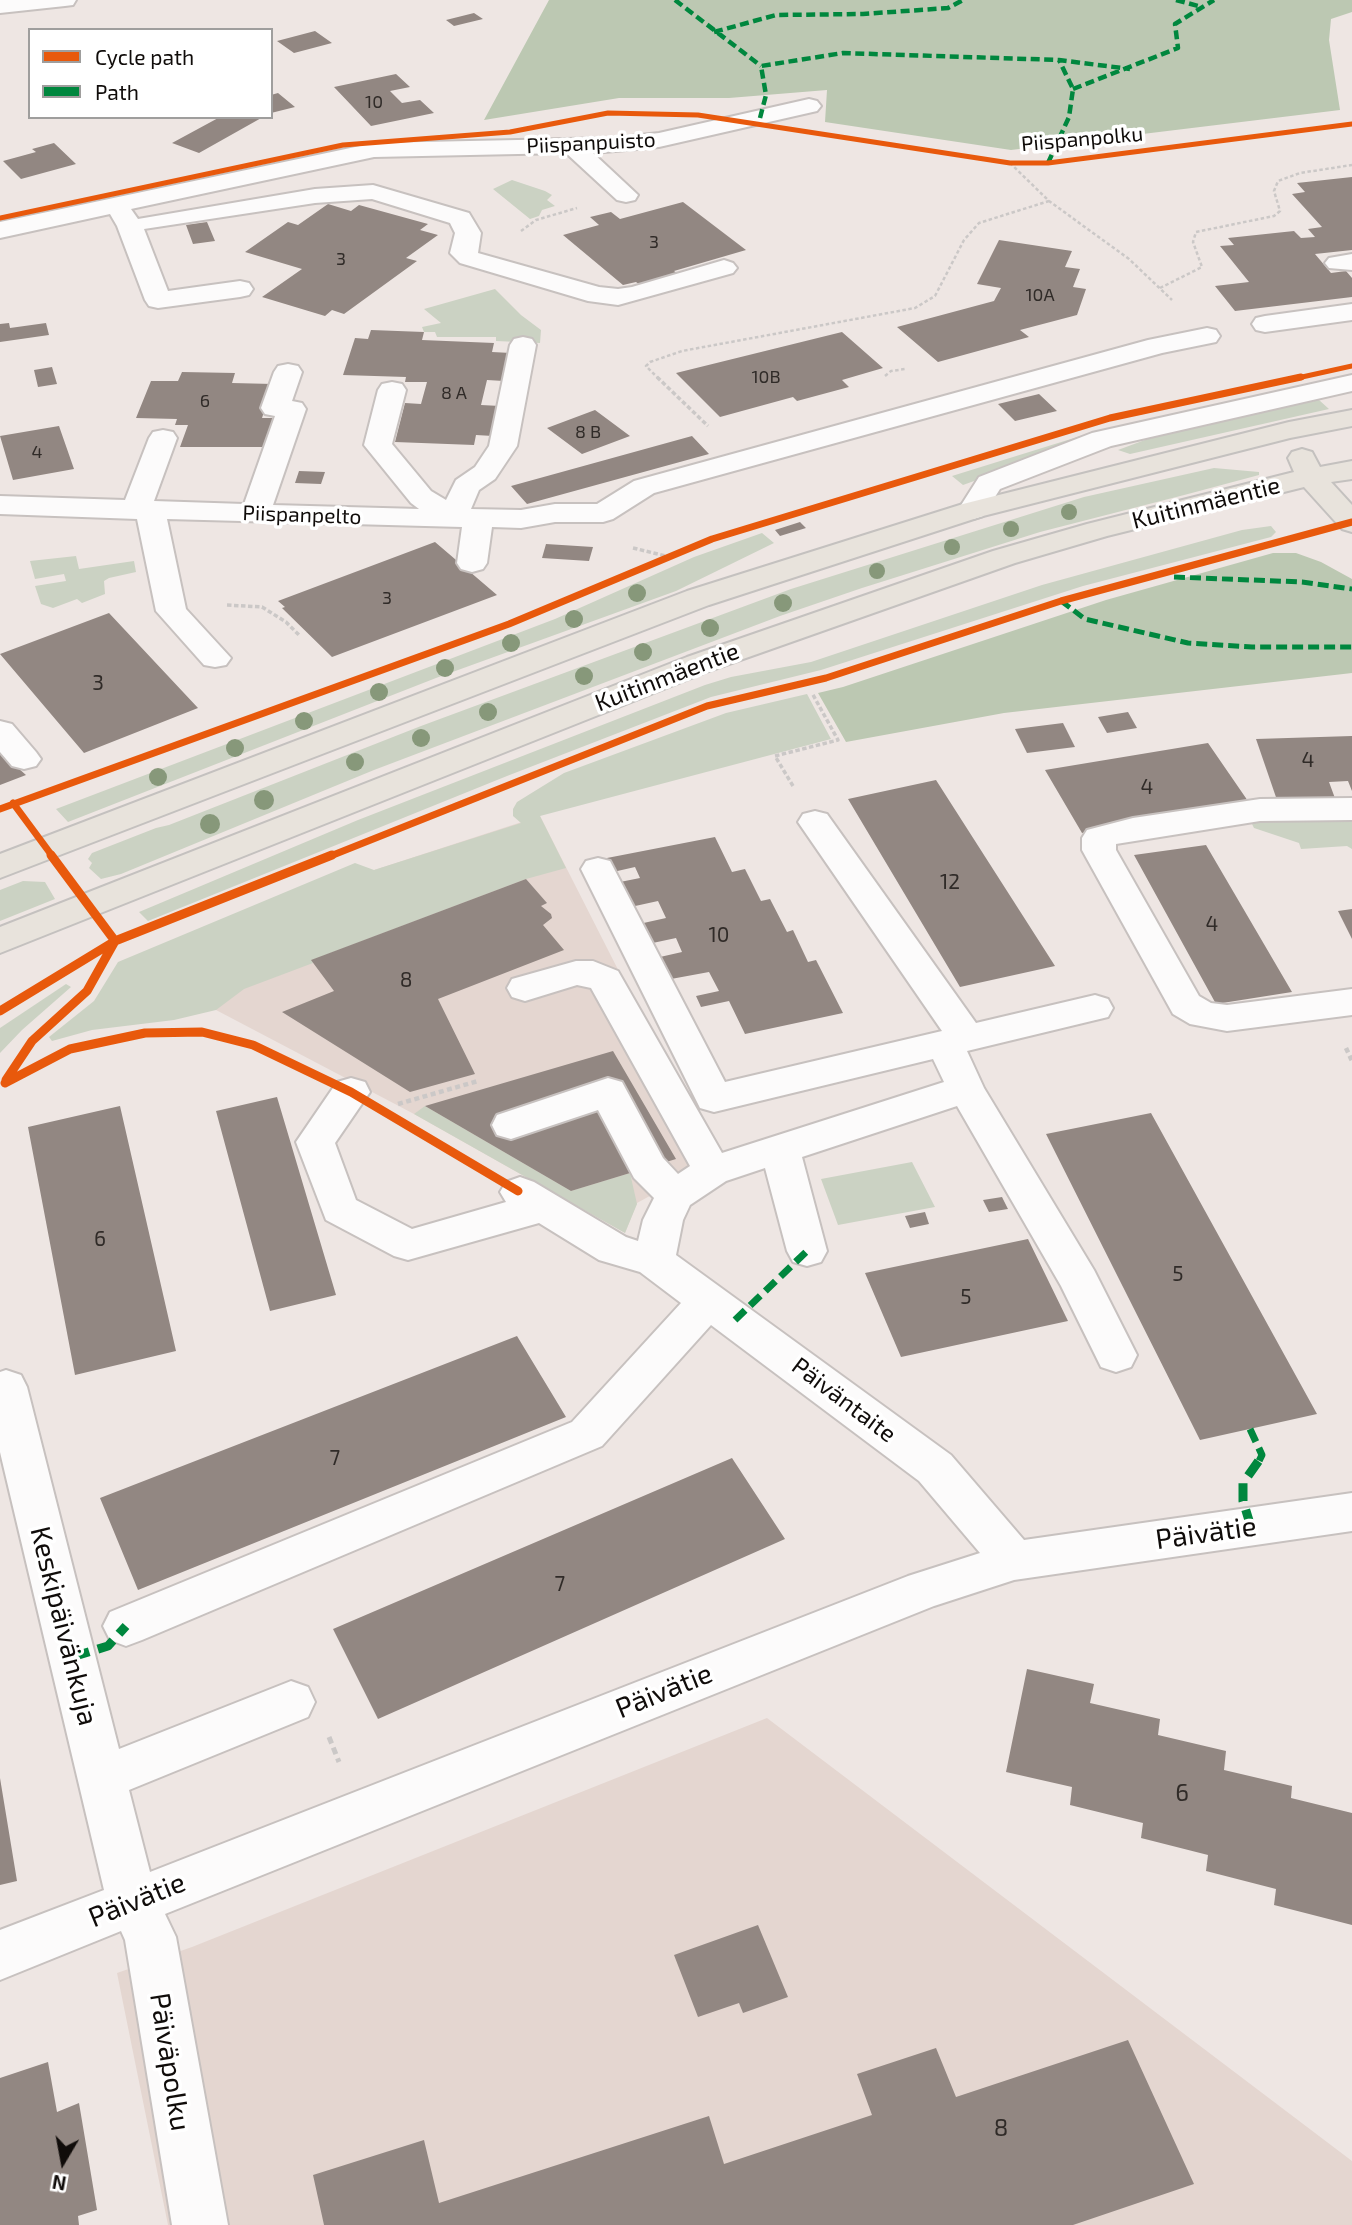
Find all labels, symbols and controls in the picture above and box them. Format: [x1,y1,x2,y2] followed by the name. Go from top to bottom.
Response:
[28,28,273,119] legend
[95,44,194,69] text: Cycle path
[95,79,139,104] text: Path
[365,91,383,113] house number: 10
[1020,121,1144,157] street label: Piispanpolku
[526,127,656,159] street label: Piispanpuisto
[649,231,659,253] house number: 3
[336,248,346,270] house number: 3
[1025,284,1055,306] house number: 10A
[751,366,781,388] house number: 10B
[441,382,467,404] house number: 8 A
[200,390,210,412] house number: 6
[575,421,601,443] house number: 8 B
[31,441,43,463] house number: 4
[1129,471,1283,535] street label: Kuitinmäentie
[242,500,362,530] street label: Piispanpelto
[382,587,392,609] house number: 3
[591,636,743,718] street label: Kuitinmäentie
[92,670,104,696] house number: 3
[1302,747,1314,773] house number: 4
[1141,774,1153,800] house number: 4
[940,869,960,895] house number: 12
[1206,911,1218,937] house number: 4
[708,922,730,948] house number: 10
[400,967,412,993] house number: 8
[94,1226,106,1252] house number: 6
[1172,1261,1184,1287] house number: 5
[960,1284,972,1310] house number: 5
[786,1351,902,1449] street label: Päiväntaite
[330,1445,340,1471] house number: 7
[1153,1509,1259,1557] street label: Päivätie
[23,1523,105,1729] street label: Keskipäivänkuja
[555,1571,565,1597] house number: 7
[611,1656,717,1726] street label: Päivätie
[1175,1779,1189,1807] house number: 6
[84,1865,190,1935] street label: Päivätie
[142,1990,198,2134] street label: Päiväpolku
[994,2114,1008,2142] house number: 8
[28,2127,98,2197] north arrow
[51,2171,68,2196] text: N

